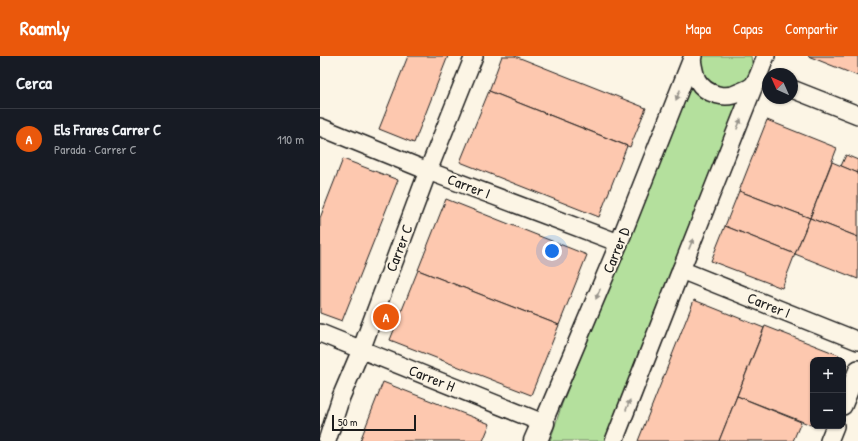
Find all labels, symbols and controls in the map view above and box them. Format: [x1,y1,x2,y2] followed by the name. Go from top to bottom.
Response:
[20,15,70,41] text: Roamly
[686,19,711,38] text: Mapa
[733,19,763,38] text: Capas
[785,19,838,38] text: Compartir
[762,68,798,104] north arrow
[16,71,52,94] text: Cerca
[674,90,680,102] one-way arrow
[736,117,742,129] one-way arrow
[54,119,161,140] text: Els Frares Carrer C
[26,130,32,148] text: A
[277,130,304,148] text: 110 m
[54,140,137,158] text: Parada · Carrer C
[445,168,493,204] street label: Carrer I
[380,221,418,275] street label: Carrer C
[597,223,635,276] street label: Carrer D
[688,238,694,250] one-way arrow
[542,241,562,261] your location
[744,287,794,323] street label: Carrer I
[594,288,600,300] one-way arrow
[373,302,399,332] pin: A
[810,357,846,429] map controls
[810,357,846,393] button: +
[406,359,458,397] street label: Carrer H
[810,393,846,429] button: −
[625,399,631,410] one-way arrow
[332,413,416,432] scale bar
[338,415,358,429] text: 50 m

